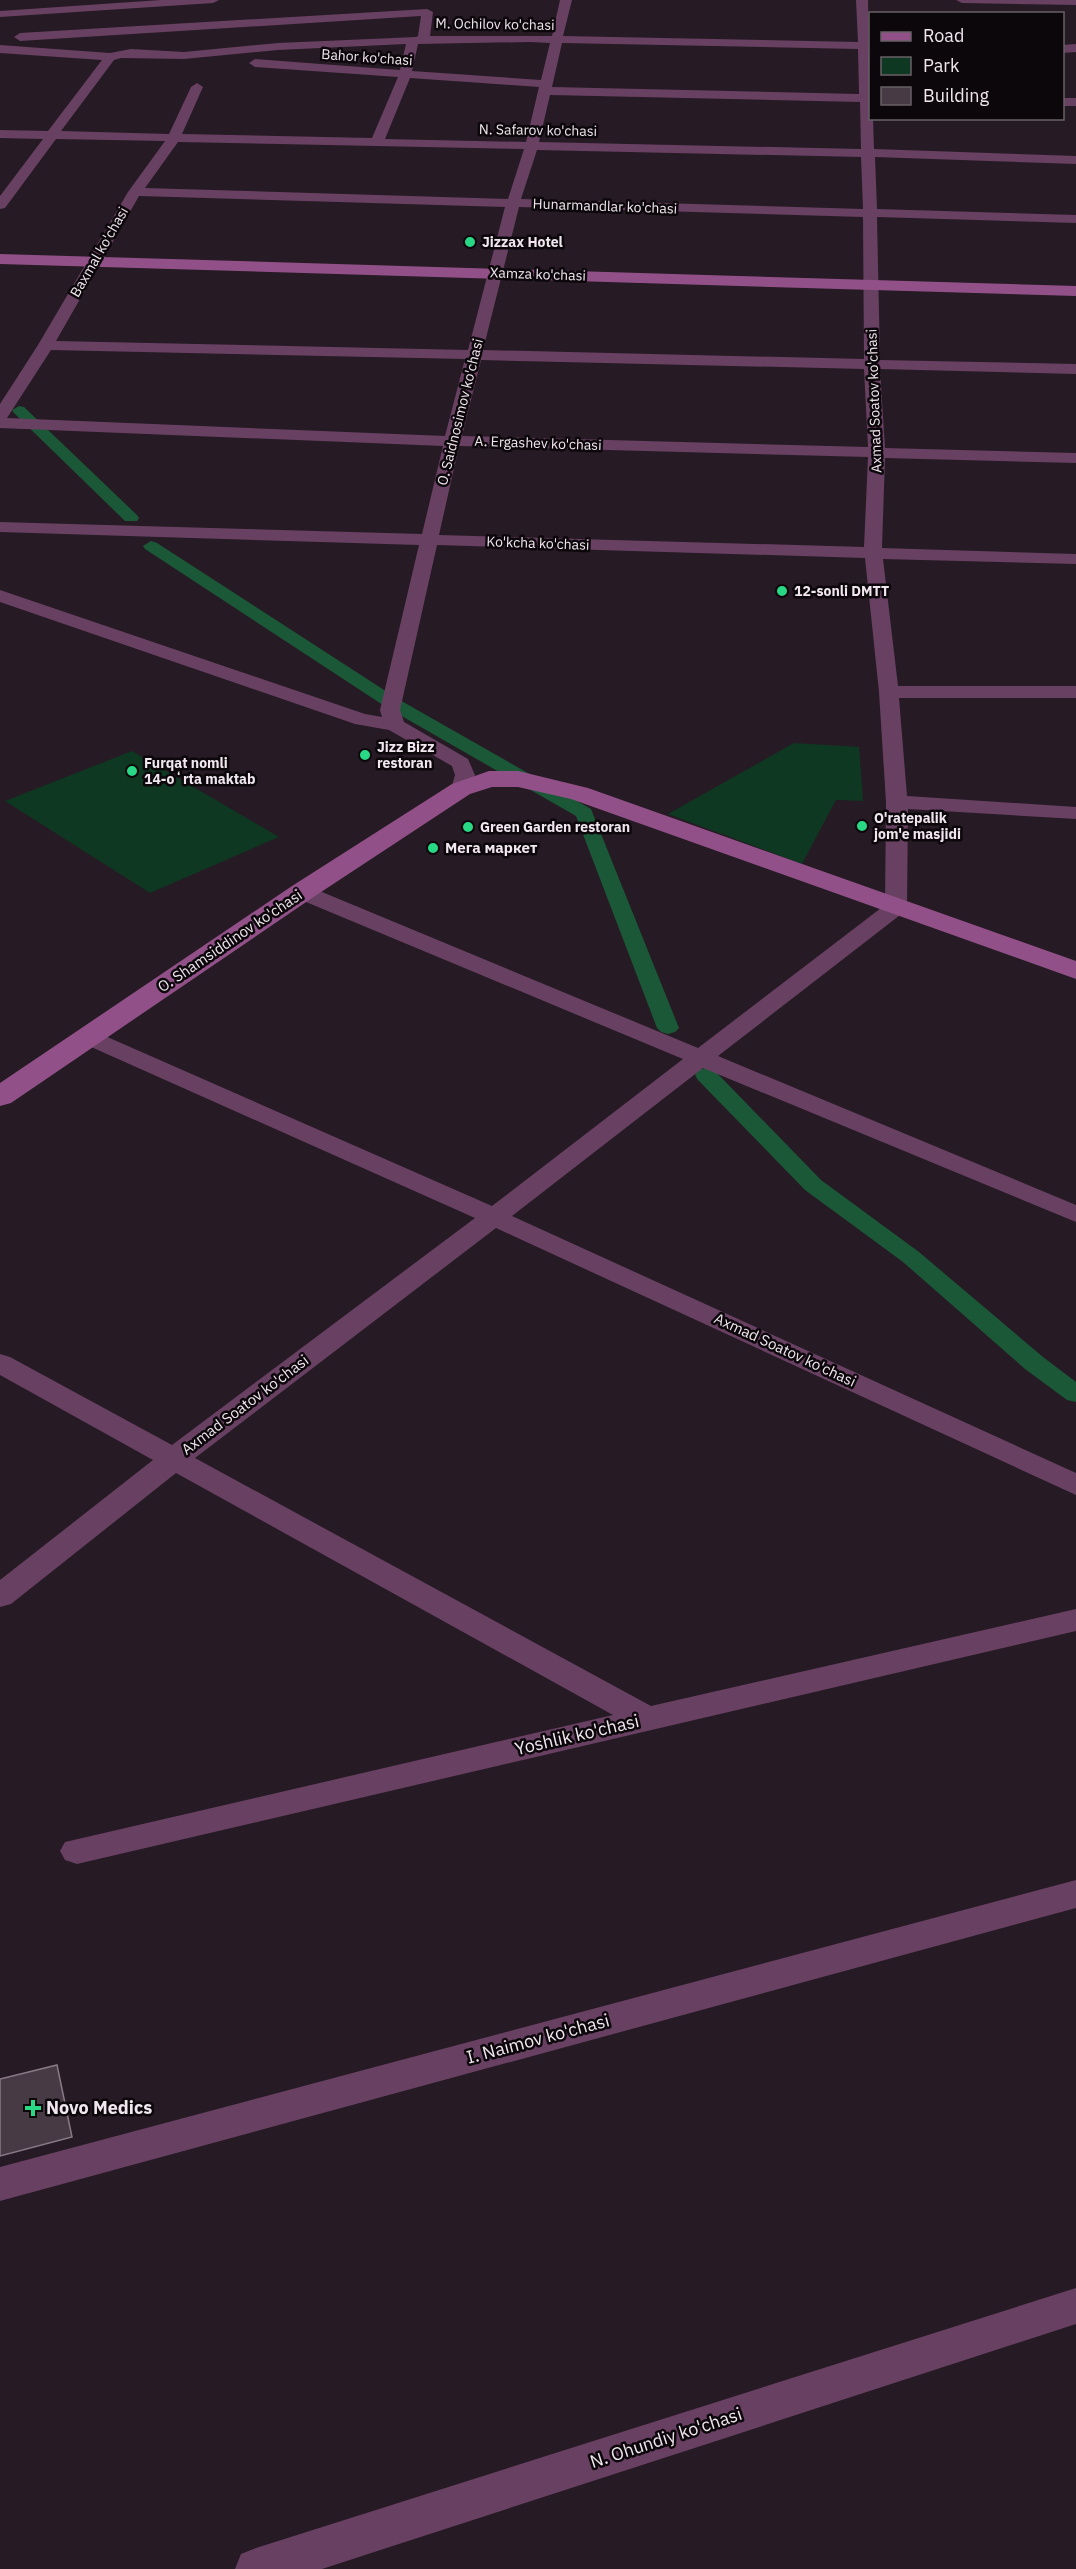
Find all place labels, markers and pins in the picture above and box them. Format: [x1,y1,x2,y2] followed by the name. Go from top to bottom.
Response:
[482,233,563,251] place label: Jizzax Hotel
[463,235,477,249] marker: Jizzax Hotel
[794,582,889,600] place label: 12-sonli DMTT
[775,584,789,598] marker: 12-sonli DMTT
[377,738,434,772] place label: Jizz Bizz restoran
[358,748,372,762] marker: Jizz Bizz restoran
[144,754,255,788] place label: Furqat nomli 14-oʻrta maktab
[125,764,139,778] marker: Furqat nomli 14-oʻrta maktab
[873,809,961,843] place label: O'ratepalik jom'e masjidi
[480,818,630,836] place label: Green Garden restoran
[855,819,869,833] marker: O'ratepalik jom'e masjidi
[461,820,475,834] marker: Green Garden restoran
[445,838,538,857] place label: Мега маркет
[426,841,440,855] marker: Мега маркет
[46,2096,152,2119] place label: Novo Medics
[24,2099,42,2117] marker: Novo Medics

